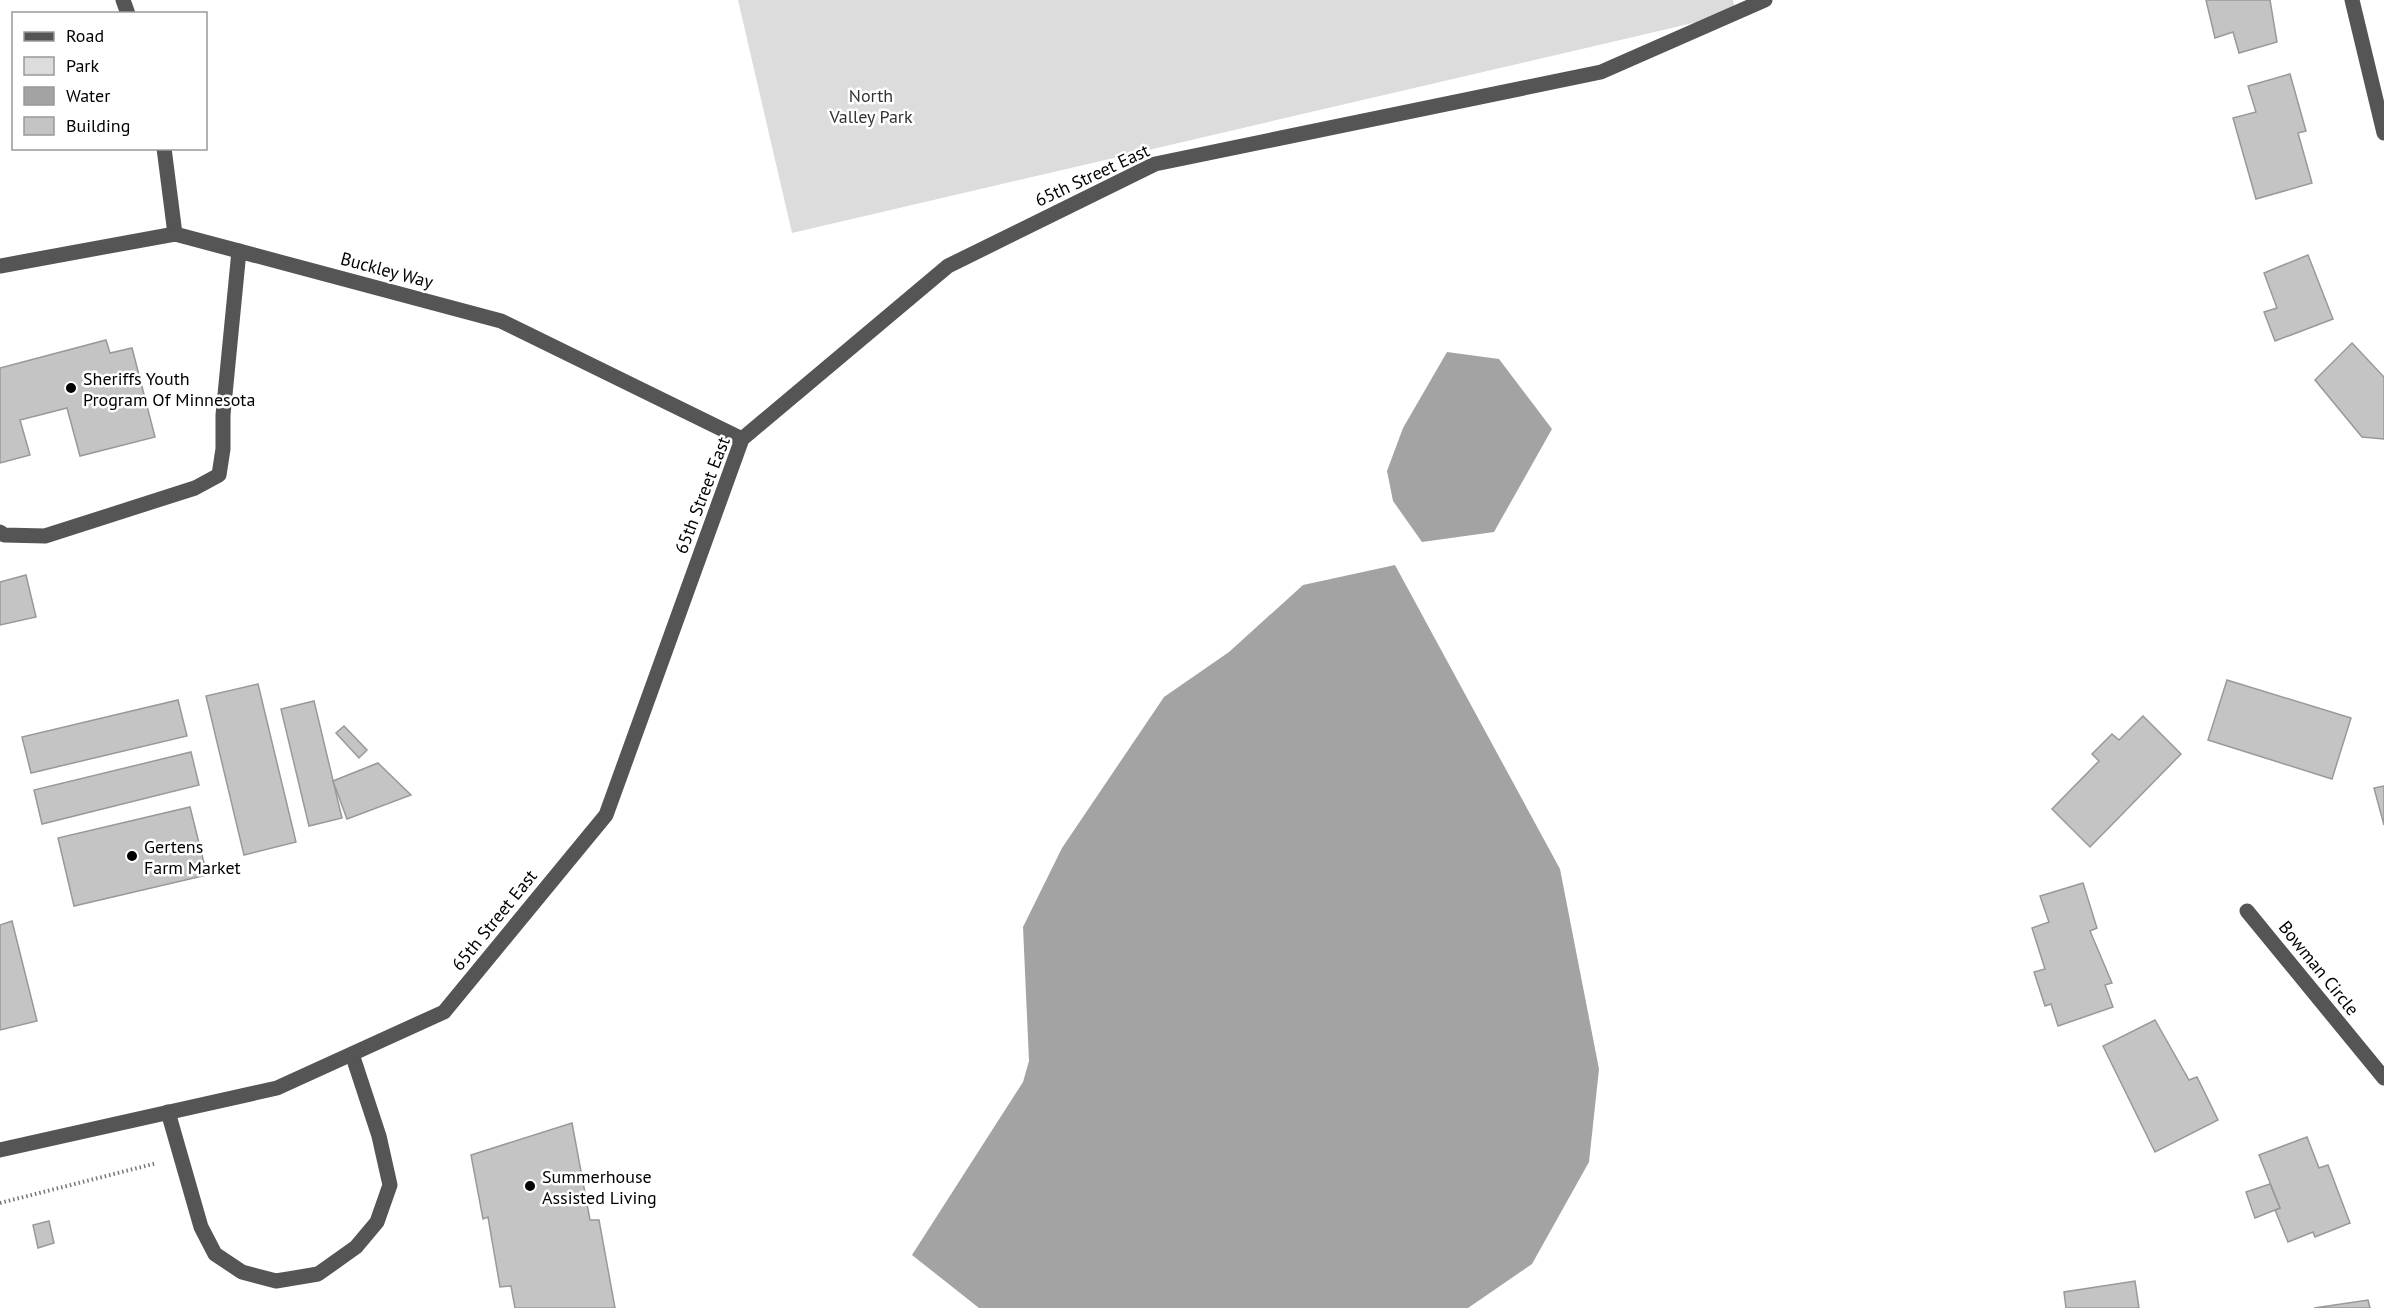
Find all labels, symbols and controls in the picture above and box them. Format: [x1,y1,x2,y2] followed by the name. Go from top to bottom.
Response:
[12,12,207,150] legend
[66,24,104,47] text: Road
[66,54,99,77] text: Park
[66,84,110,107] text: Water
[828,84,913,128] park label: North Valley Park
[66,114,130,137] text: Building
[1031,138,1153,212] street label: 65th Street East
[338,247,436,294] street label: Buckley Way
[83,367,255,411] place label: Sheriffs Youth Program Of Minnesota
[64,381,78,395] marker: Sheriffs Youth Program Of Minnesota
[669,433,735,557] street label: 65th Street East
[144,835,241,879] place label: Gertens Farm Market
[125,849,139,863] marker: Gertens Farm Market
[446,865,542,975] street label: 65th Street East
[2274,916,2364,1020] street label: Bowman Circle
[542,1165,657,1209] place label: Summerhouse Assisted Living
[523,1179,537,1193] marker: Summerhouse Assisted Living

